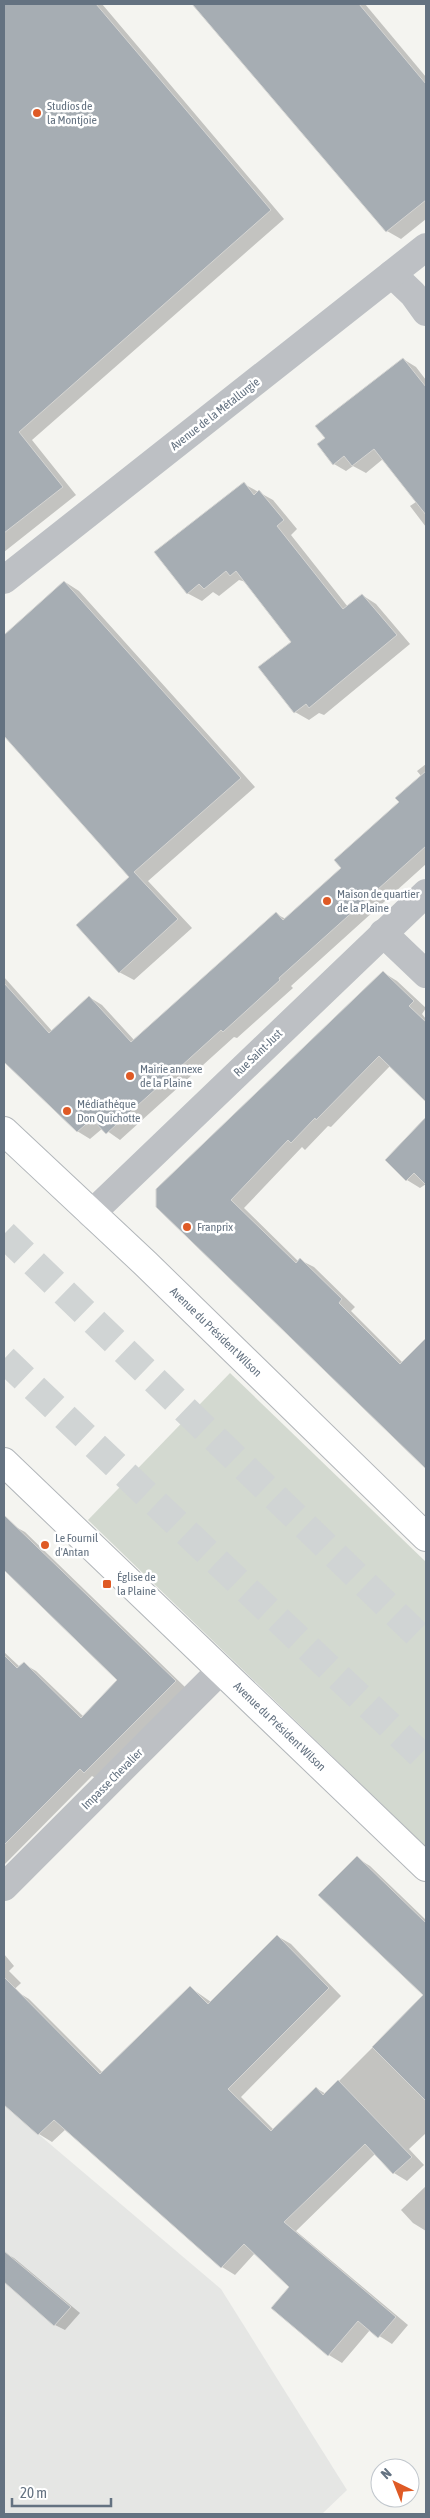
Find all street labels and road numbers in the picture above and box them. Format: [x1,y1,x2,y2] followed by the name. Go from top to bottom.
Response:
[168,375,262,453] street label: Avenue de la Métallurgie
[231,1026,286,1080] street label: Rue Saint-Just
[167,1284,264,1380] street label: Avenue du Président Wilson
[231,1679,329,1774] street label: Avenue du Président Wilson
[79,1745,146,1812] street label: Impasse Chevalier

